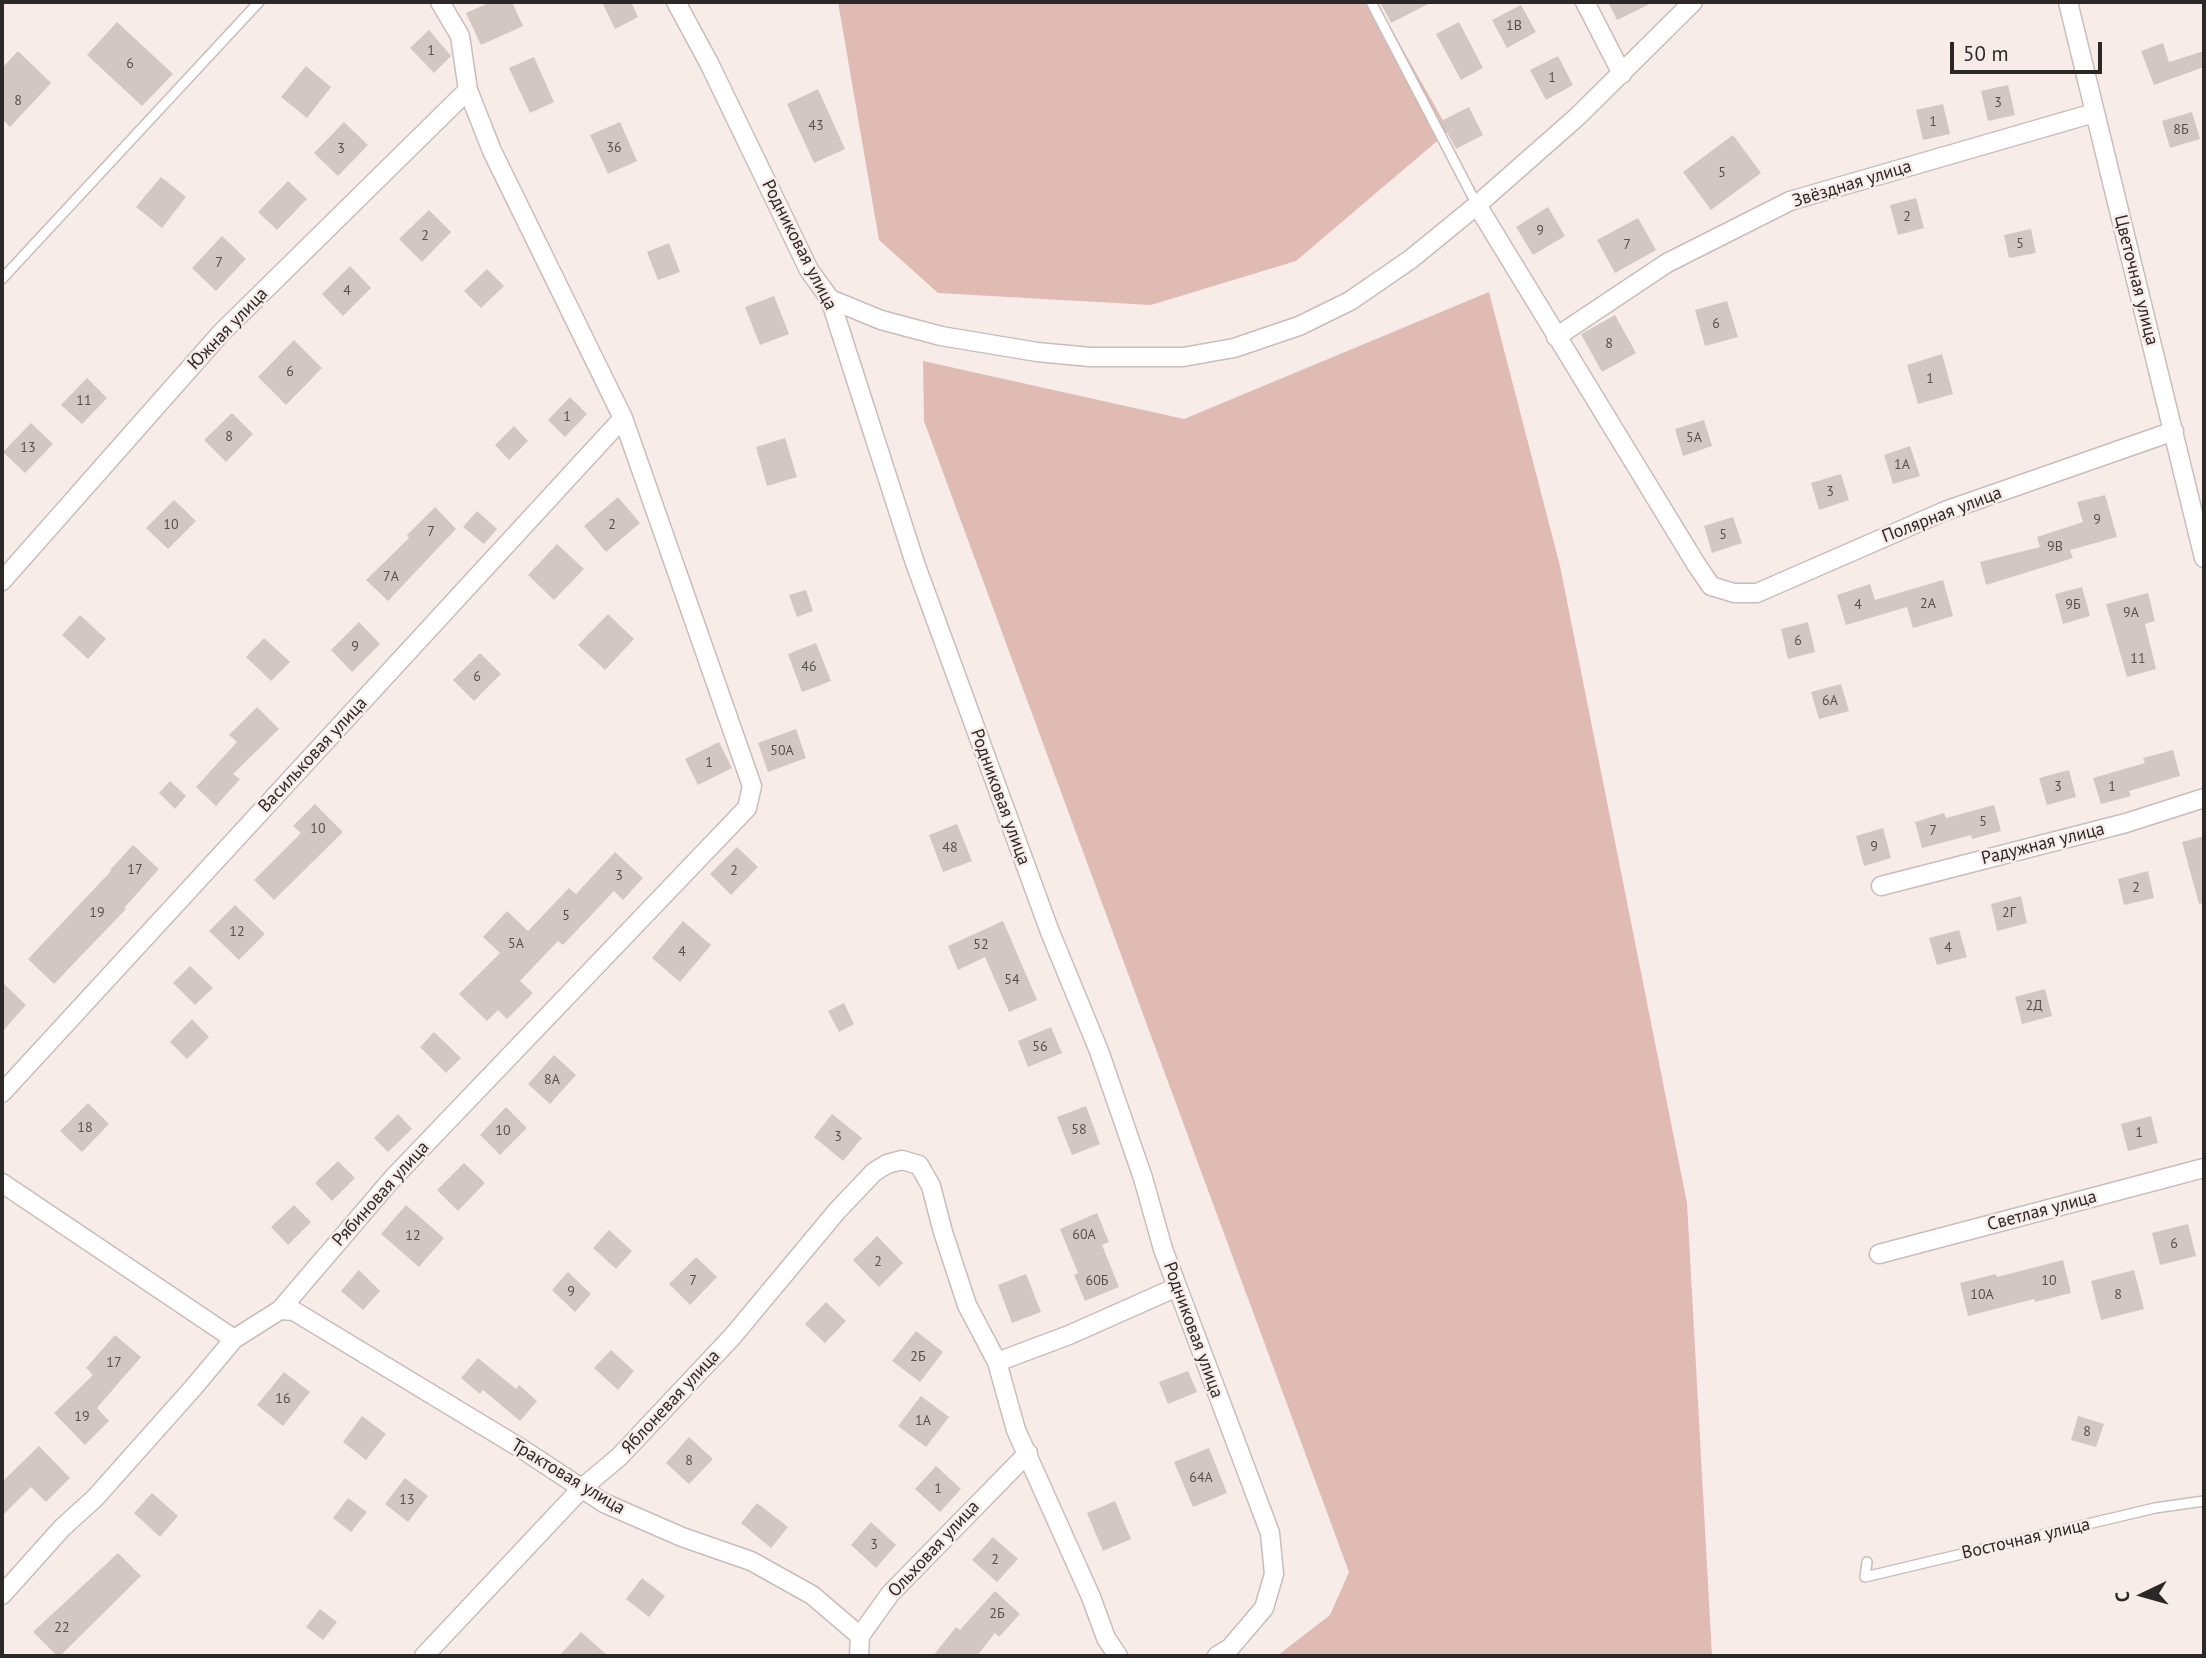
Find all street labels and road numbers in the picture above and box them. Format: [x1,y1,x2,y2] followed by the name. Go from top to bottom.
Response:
[1790,156,1914,212] street label: Звёздная улица
[757,176,841,314] street label: Родниковая улица
[2109,213,2163,347] street label: Цветочная улица
[184,283,272,375] street label: Южная улица
[1879,482,2005,548] street label: Полярная улица
[254,693,372,817] street label: Васильковая улица
[965,726,1035,868] street label: Родниковая улица
[1979,818,2107,870] street label: Радужная улица
[328,1137,434,1251] street label: Рябиновая улица
[1985,1186,2099,1236] street label: Светлая улица
[1158,1259,1228,1401] street label: Родниковая улица
[617,1345,725,1459] street label: Яблоневая улица
[507,1435,629,1519] street label: Трактовая улица
[884,1496,984,1602] street label: Ольховая улица
[1960,1514,2092,1564] street label: Восточная улица

